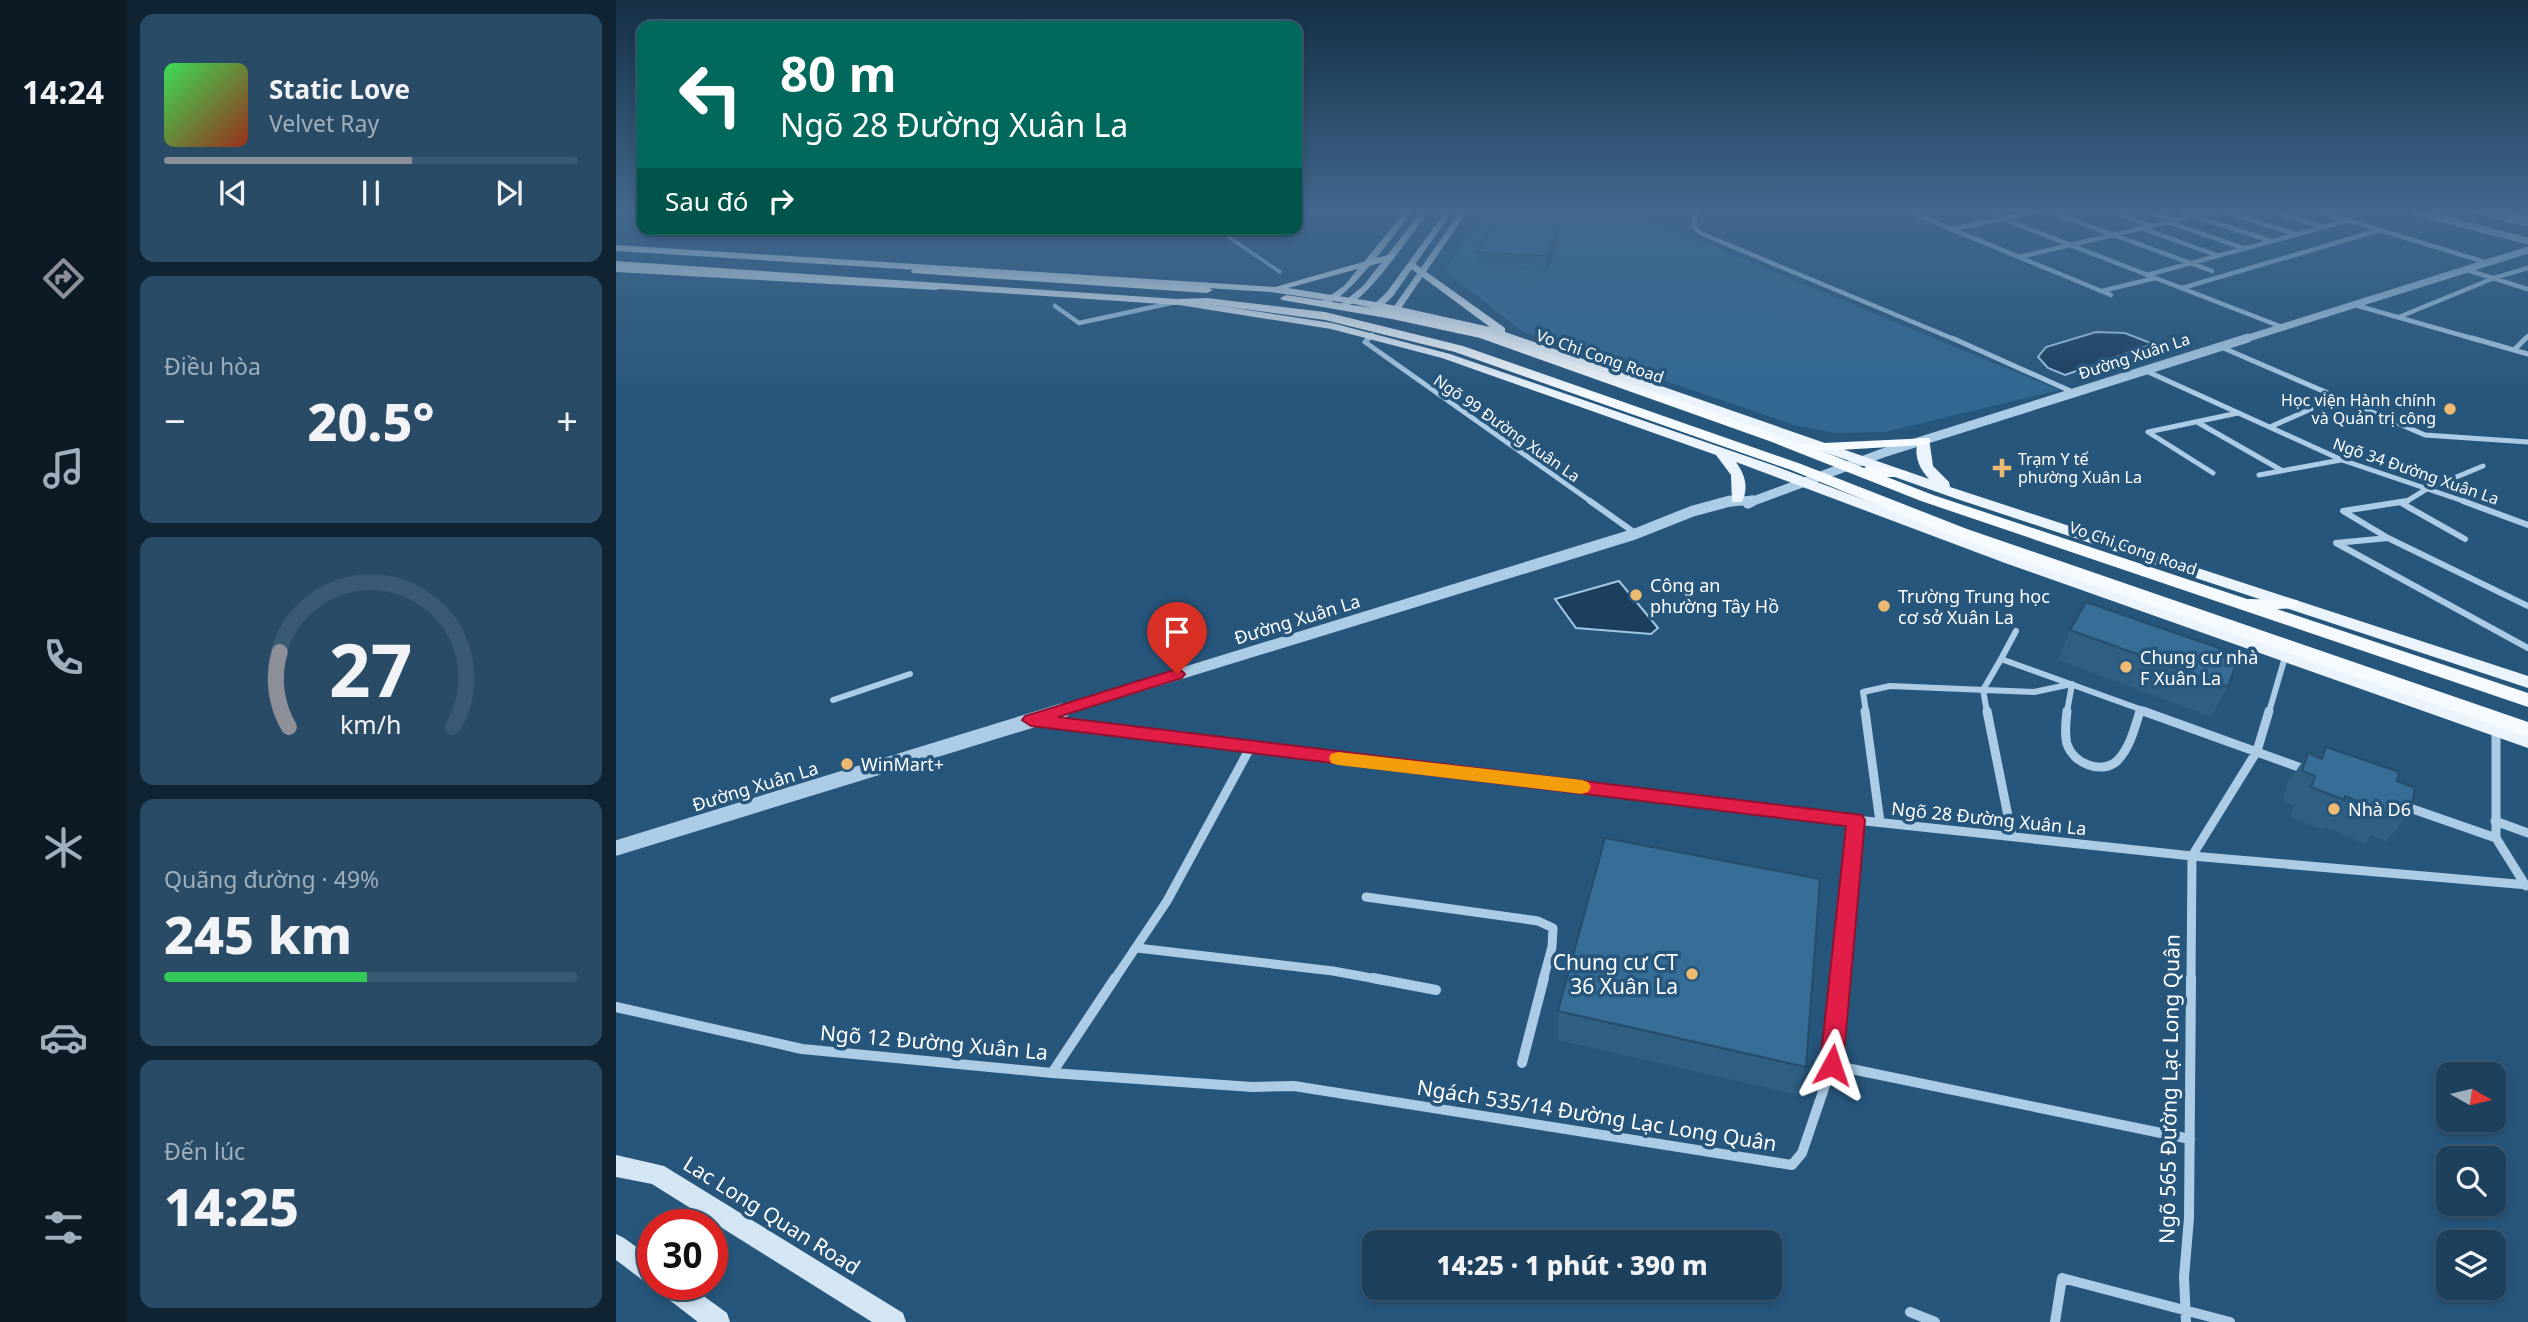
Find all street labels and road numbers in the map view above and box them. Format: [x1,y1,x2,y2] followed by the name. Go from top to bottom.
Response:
[1533,324,1667,388] street label: Vo Chi Cong Road
[2076,328,2192,384] street label: Đường Xuân La
[1429,369,1585,487] street label: Ngõ 99 Đường Xuân La
[2330,432,2502,510] street label: Ngõ 34 Đường Xuân La
[2066,516,2200,580] street label: Vo Chi Cong Road
[1231,588,1363,650] street label: Đường Xuân La
[689,755,821,817] street label: Đường Xuân La
[1890,796,2088,840] street label: Ngõ 28 Đường Xuân La
[2152,934,2186,1244] street label: Ngõ 565 Đường Lạc Long Quân
[819,1018,1049,1066] street label: Ngõ 12 Đường Xuân La
[1415,1073,1779,1157] street label: Ngách 535/14 Đường Lạc Long Quân
[678,1149,866,1281] street label: Lac Long Quan Road

